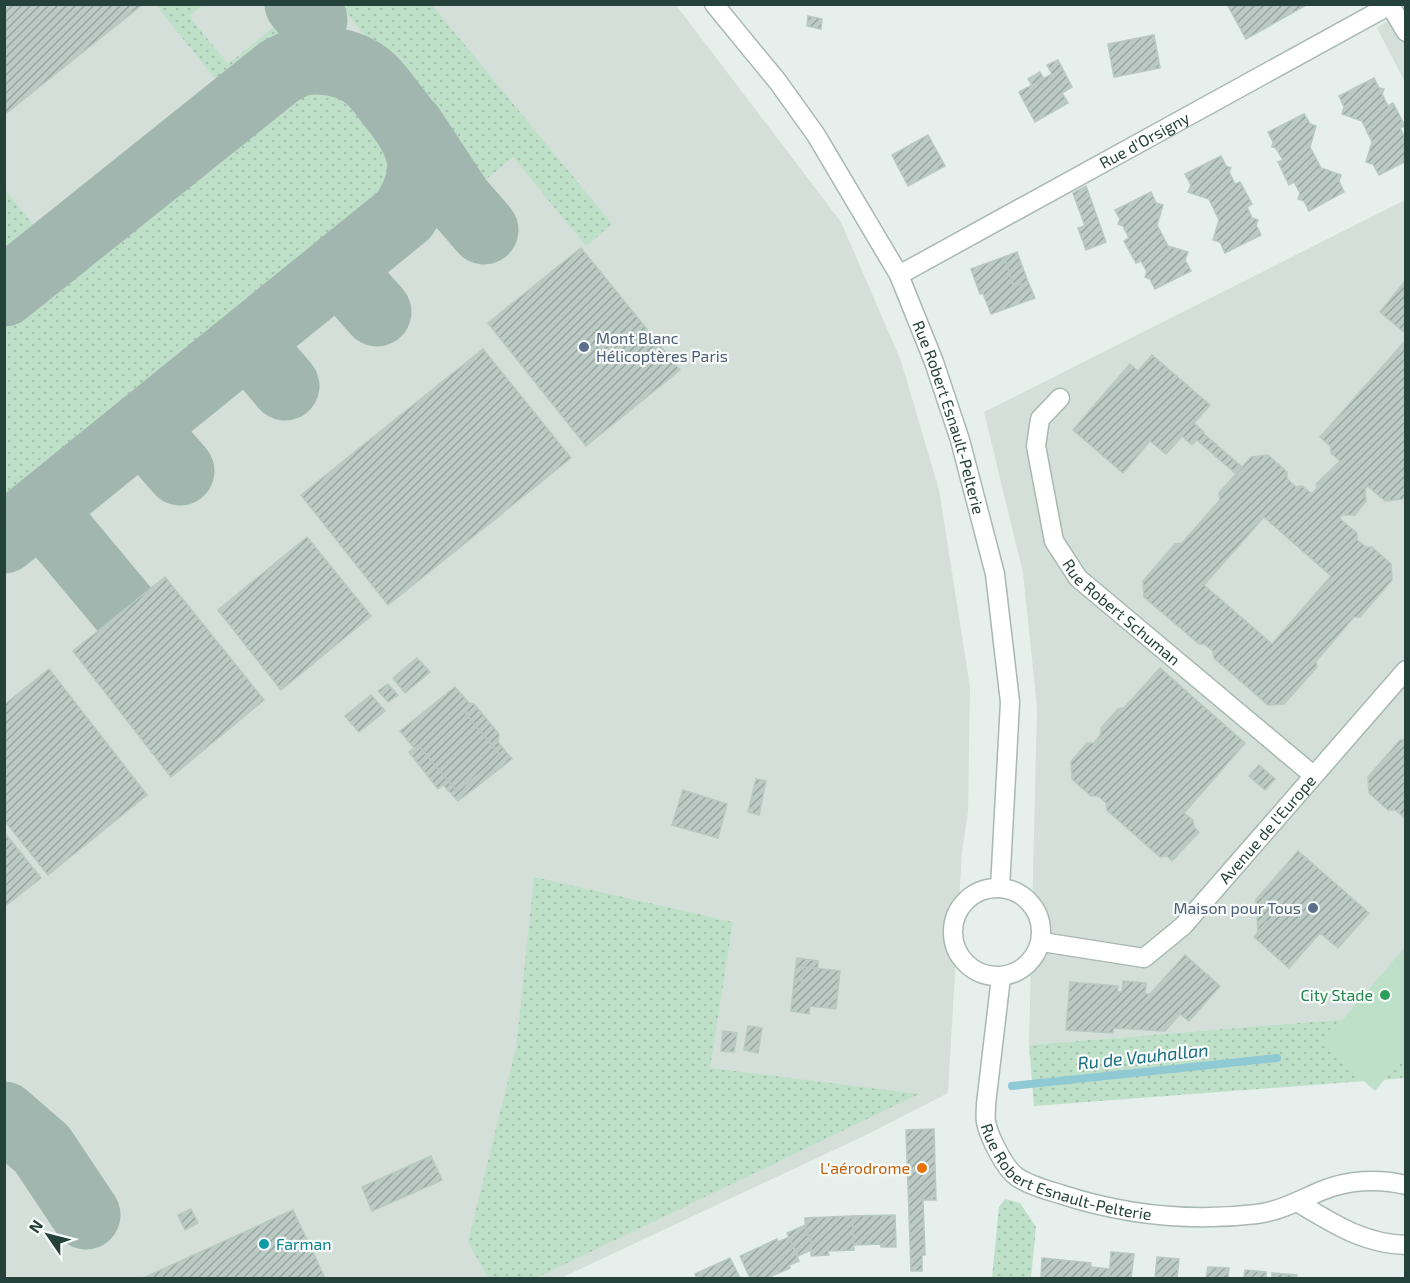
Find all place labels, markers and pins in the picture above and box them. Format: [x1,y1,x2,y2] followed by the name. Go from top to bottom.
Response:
[596,328,728,365] place label: Mont Blanc Hélicoptères Paris
[577,340,591,354] marker: Mont Blanc Hélicoptères Paris
[1174,898,1301,917] place label: Maison pour Tous
[1306,901,1320,915] marker: Maison pour Tous
[1301,985,1373,1004] place label: City Stade
[1378,988,1392,1002] marker: City Stade
[820,1158,910,1177] place label: L'aérodrome
[915,1161,929,1175] marker: L'aérodrome
[276,1234,332,1253] place label: Farman
[257,1237,271,1251] marker: Farman

